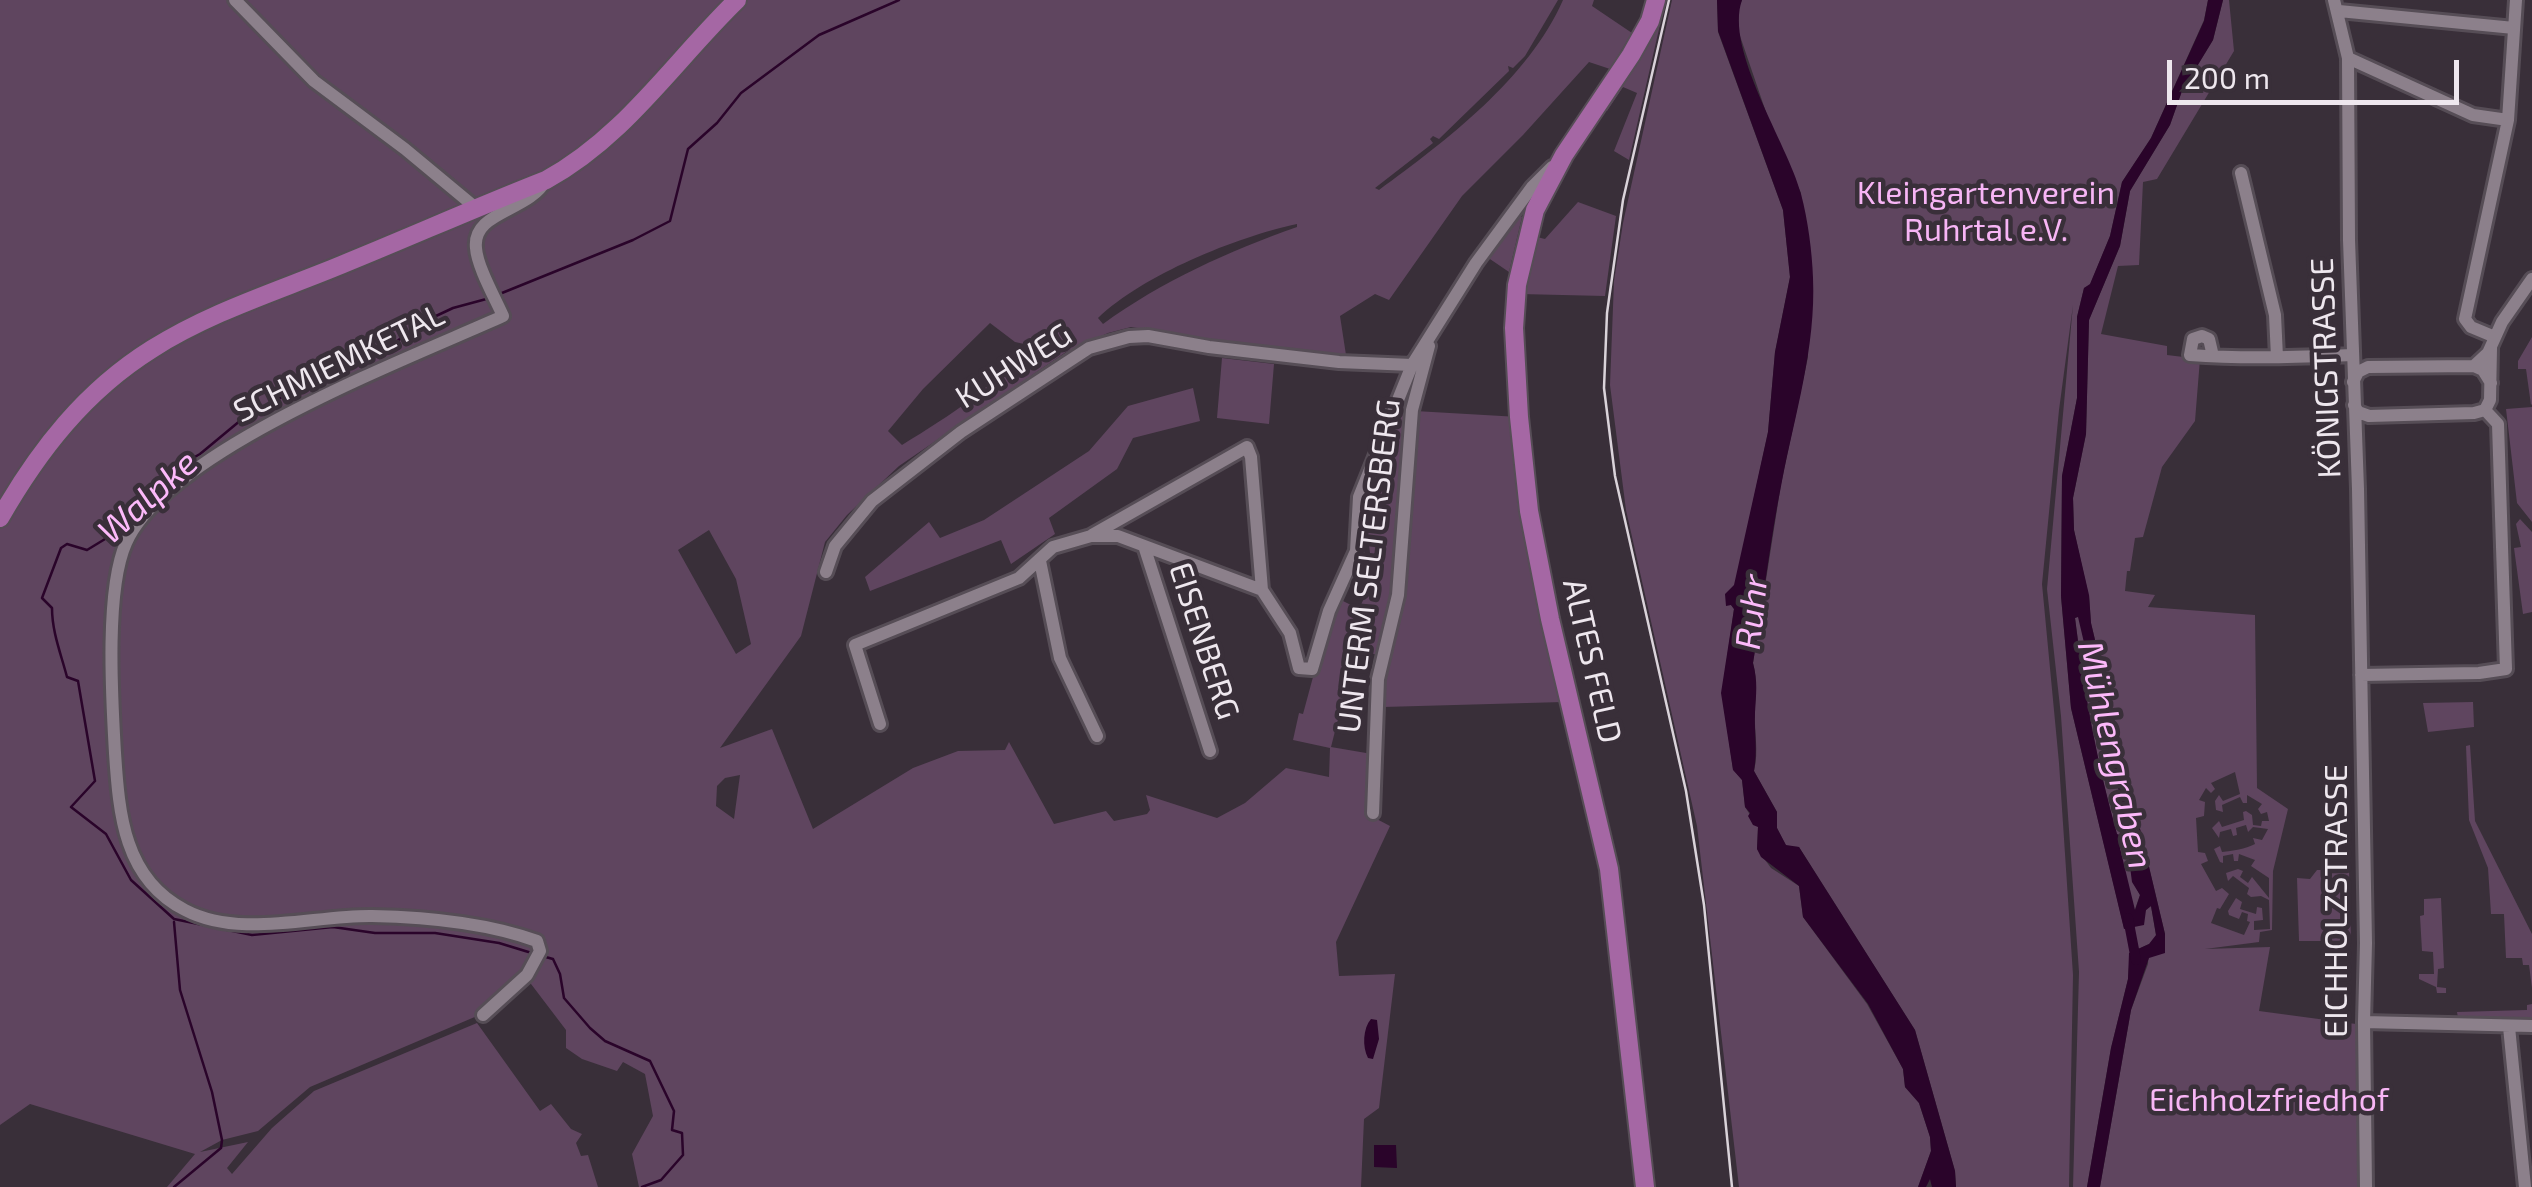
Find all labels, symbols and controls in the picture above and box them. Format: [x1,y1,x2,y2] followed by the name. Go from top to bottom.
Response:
[2172,40,2464,102] scale bar
[2184,59,2270,95] text: 200 m
[1857,174,2115,249] park label: Kleingartenverein Ruhrtal e.V.
[2303,257,2349,479] street label: KÖNIGSTRASSE
[227,295,451,431] street label: SCHMIEMKETAL
[949,315,1079,417] street label: KUHWEG
[1329,397,1409,735] street label: UNTERM SELTERSBERG
[89,441,207,553] water label: Walpke
[1161,558,1247,724] street label: EISENBERG
[1727,572,1777,652] water label: Ruhr
[1554,575,1630,747] street label: ALTES FELD
[2068,637,2162,873] water label: Mühlengraben
[2317,764,2355,1038] street label: EICHHOLZSTRASSE
[2149,1081,2389,1119] park label: Eichholzfriedhof

